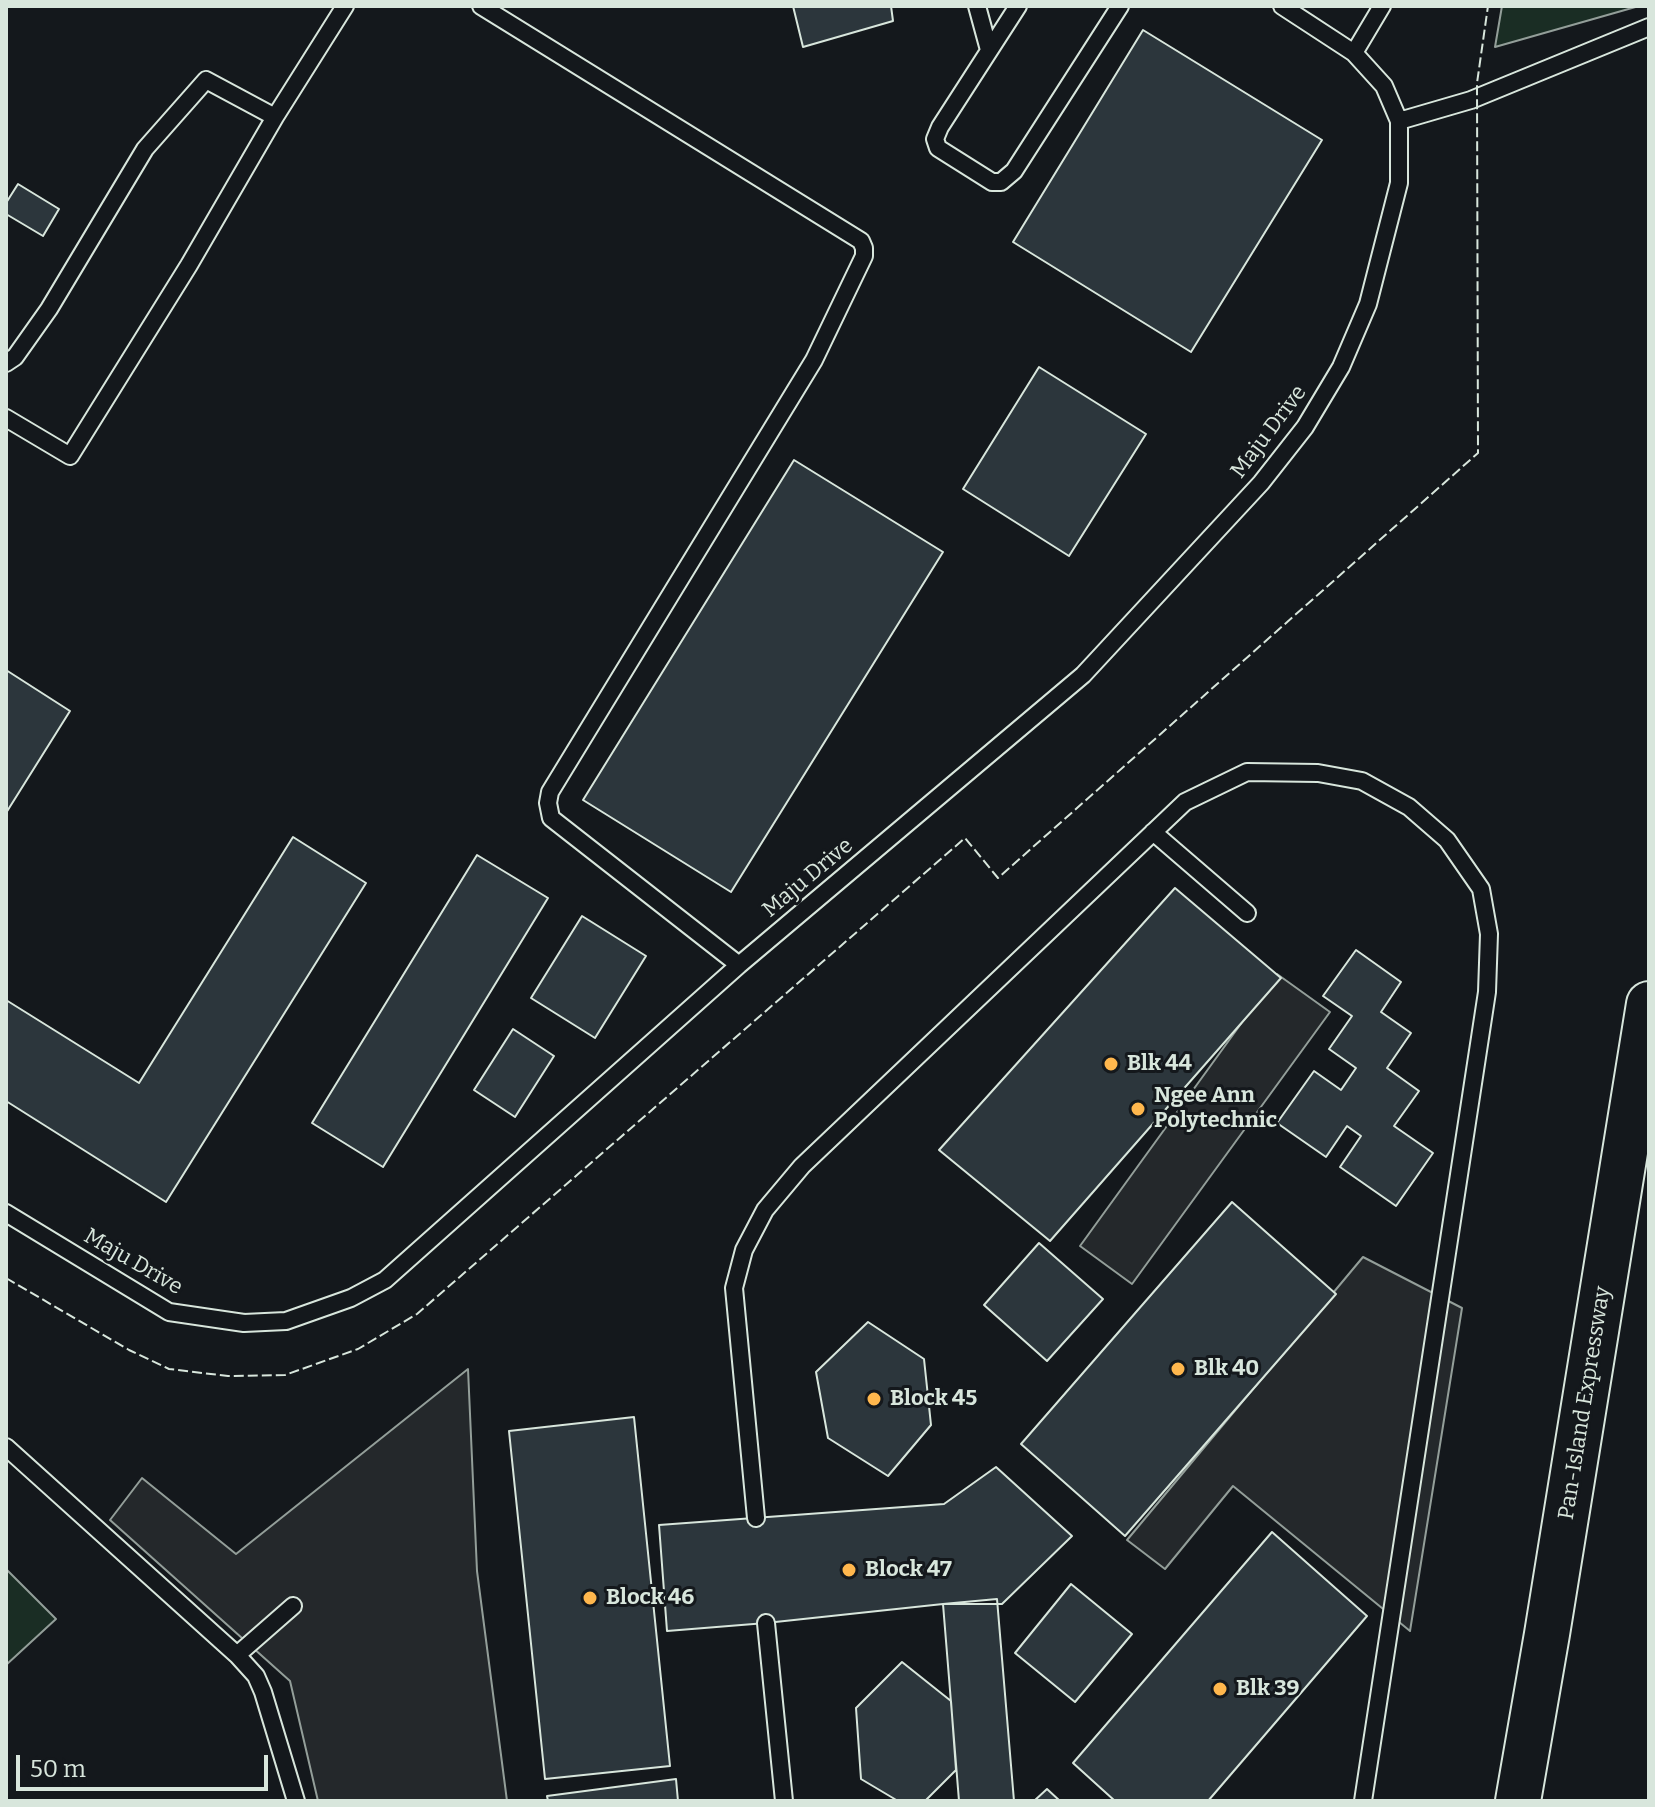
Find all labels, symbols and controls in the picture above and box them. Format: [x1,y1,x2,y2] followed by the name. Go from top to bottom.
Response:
[1226,380,1312,484] street label: Maju Drive
[758,833,858,923] street label: Maju Drive
[1127,1051,1192,1077] place label: Blk 44
[1102,1055,1120,1073] marker: Blk 44
[1154,1083,1277,1134] place label: Ngee Ann Polytechnic
[1129,1100,1147,1118] marker: Ngee Ann Polytechnic
[79,1223,187,1301] street label: Maju Drive
[1554,1284,1616,1522] street label: Pan-Island Expressway
[1194,1356,1259,1382] place label: Blk 40
[1169,1360,1187,1378] marker: Blk 40
[890,1386,977,1412] place label: Block 45
[865,1390,883,1408] marker: Block 45
[865,1557,952,1583] place label: Block 47
[840,1561,858,1579] marker: Block 47
[606,1585,694,1611] place label: Block 46
[581,1589,599,1607] marker: Block 46
[1236,1676,1300,1702] place label: Blk 39
[1211,1680,1229,1698] marker: Blk 39
[20,1739,272,1789] scale bar
[30,1755,86,1783] text: 50 m

